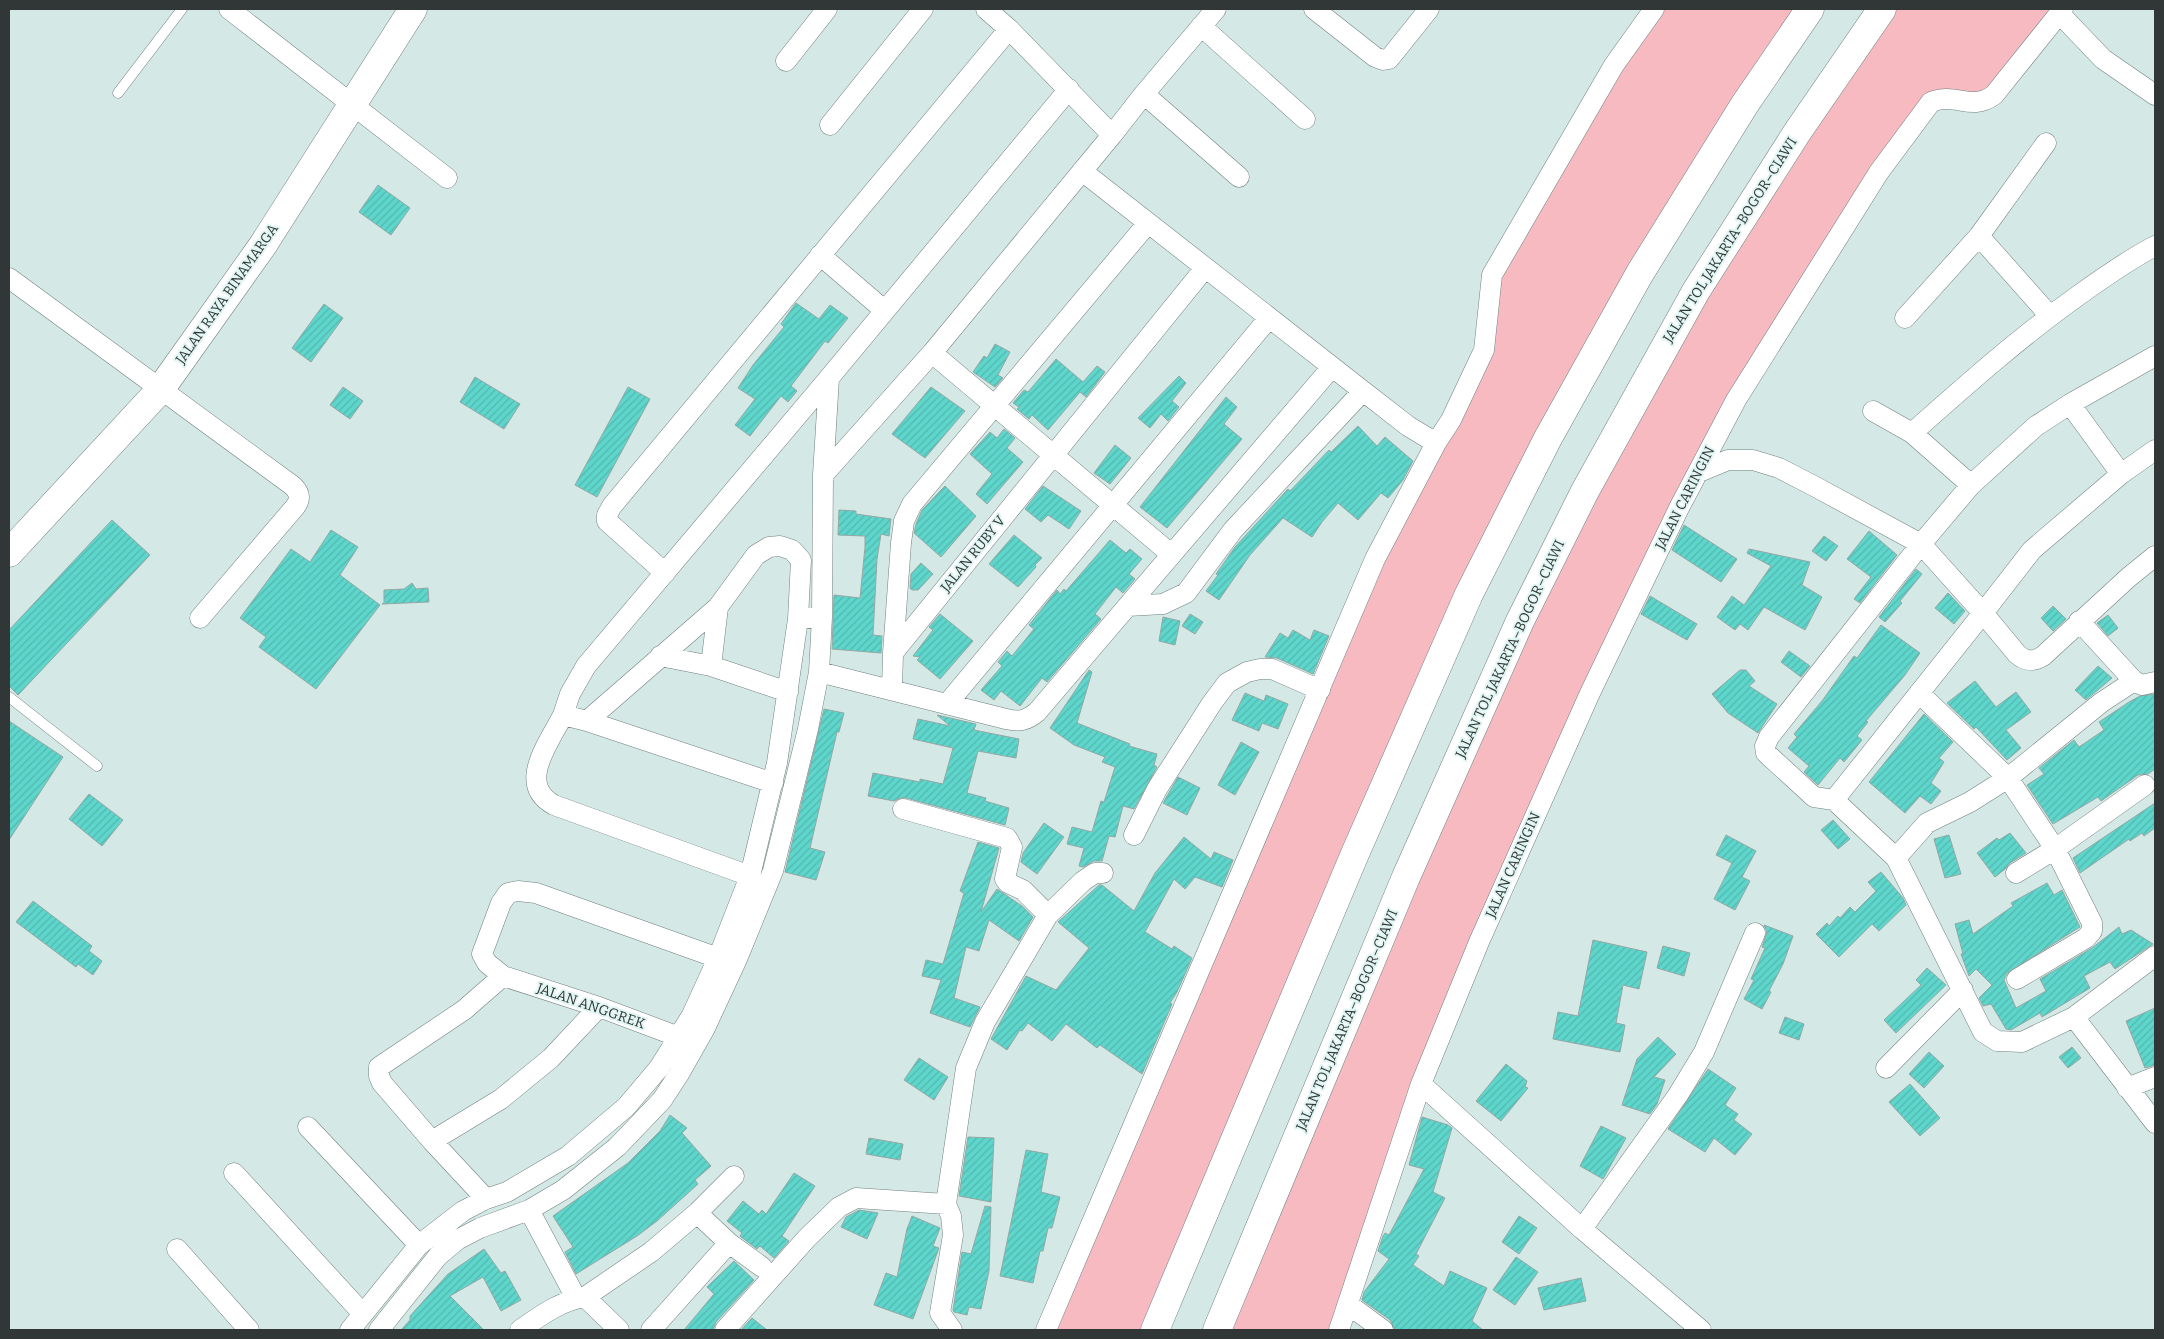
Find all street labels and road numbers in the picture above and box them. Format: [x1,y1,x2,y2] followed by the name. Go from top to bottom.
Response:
[1659,134,1800,347] street label: JALAN TOL JAKARTA–BOGOR–CIAWI
[172,221,282,368] street label: JALAN RAYA BINAMARGA
[1651,443,1718,553] street label: JALAN CARINGIN
[936,512,1009,596] street label: JALAN RUBY V
[1451,537,1568,762] street label: JALAN TOL JAKARTA–BOGOR–CIAWI
[1482,810,1544,921] street label: JALAN CARINGIN
[1292,907,1401,1134] street label: JALAN TOL JAKARTA–BOGOR–CIAWI
[534,979,647,1033] street label: JALAN ANGGREK

